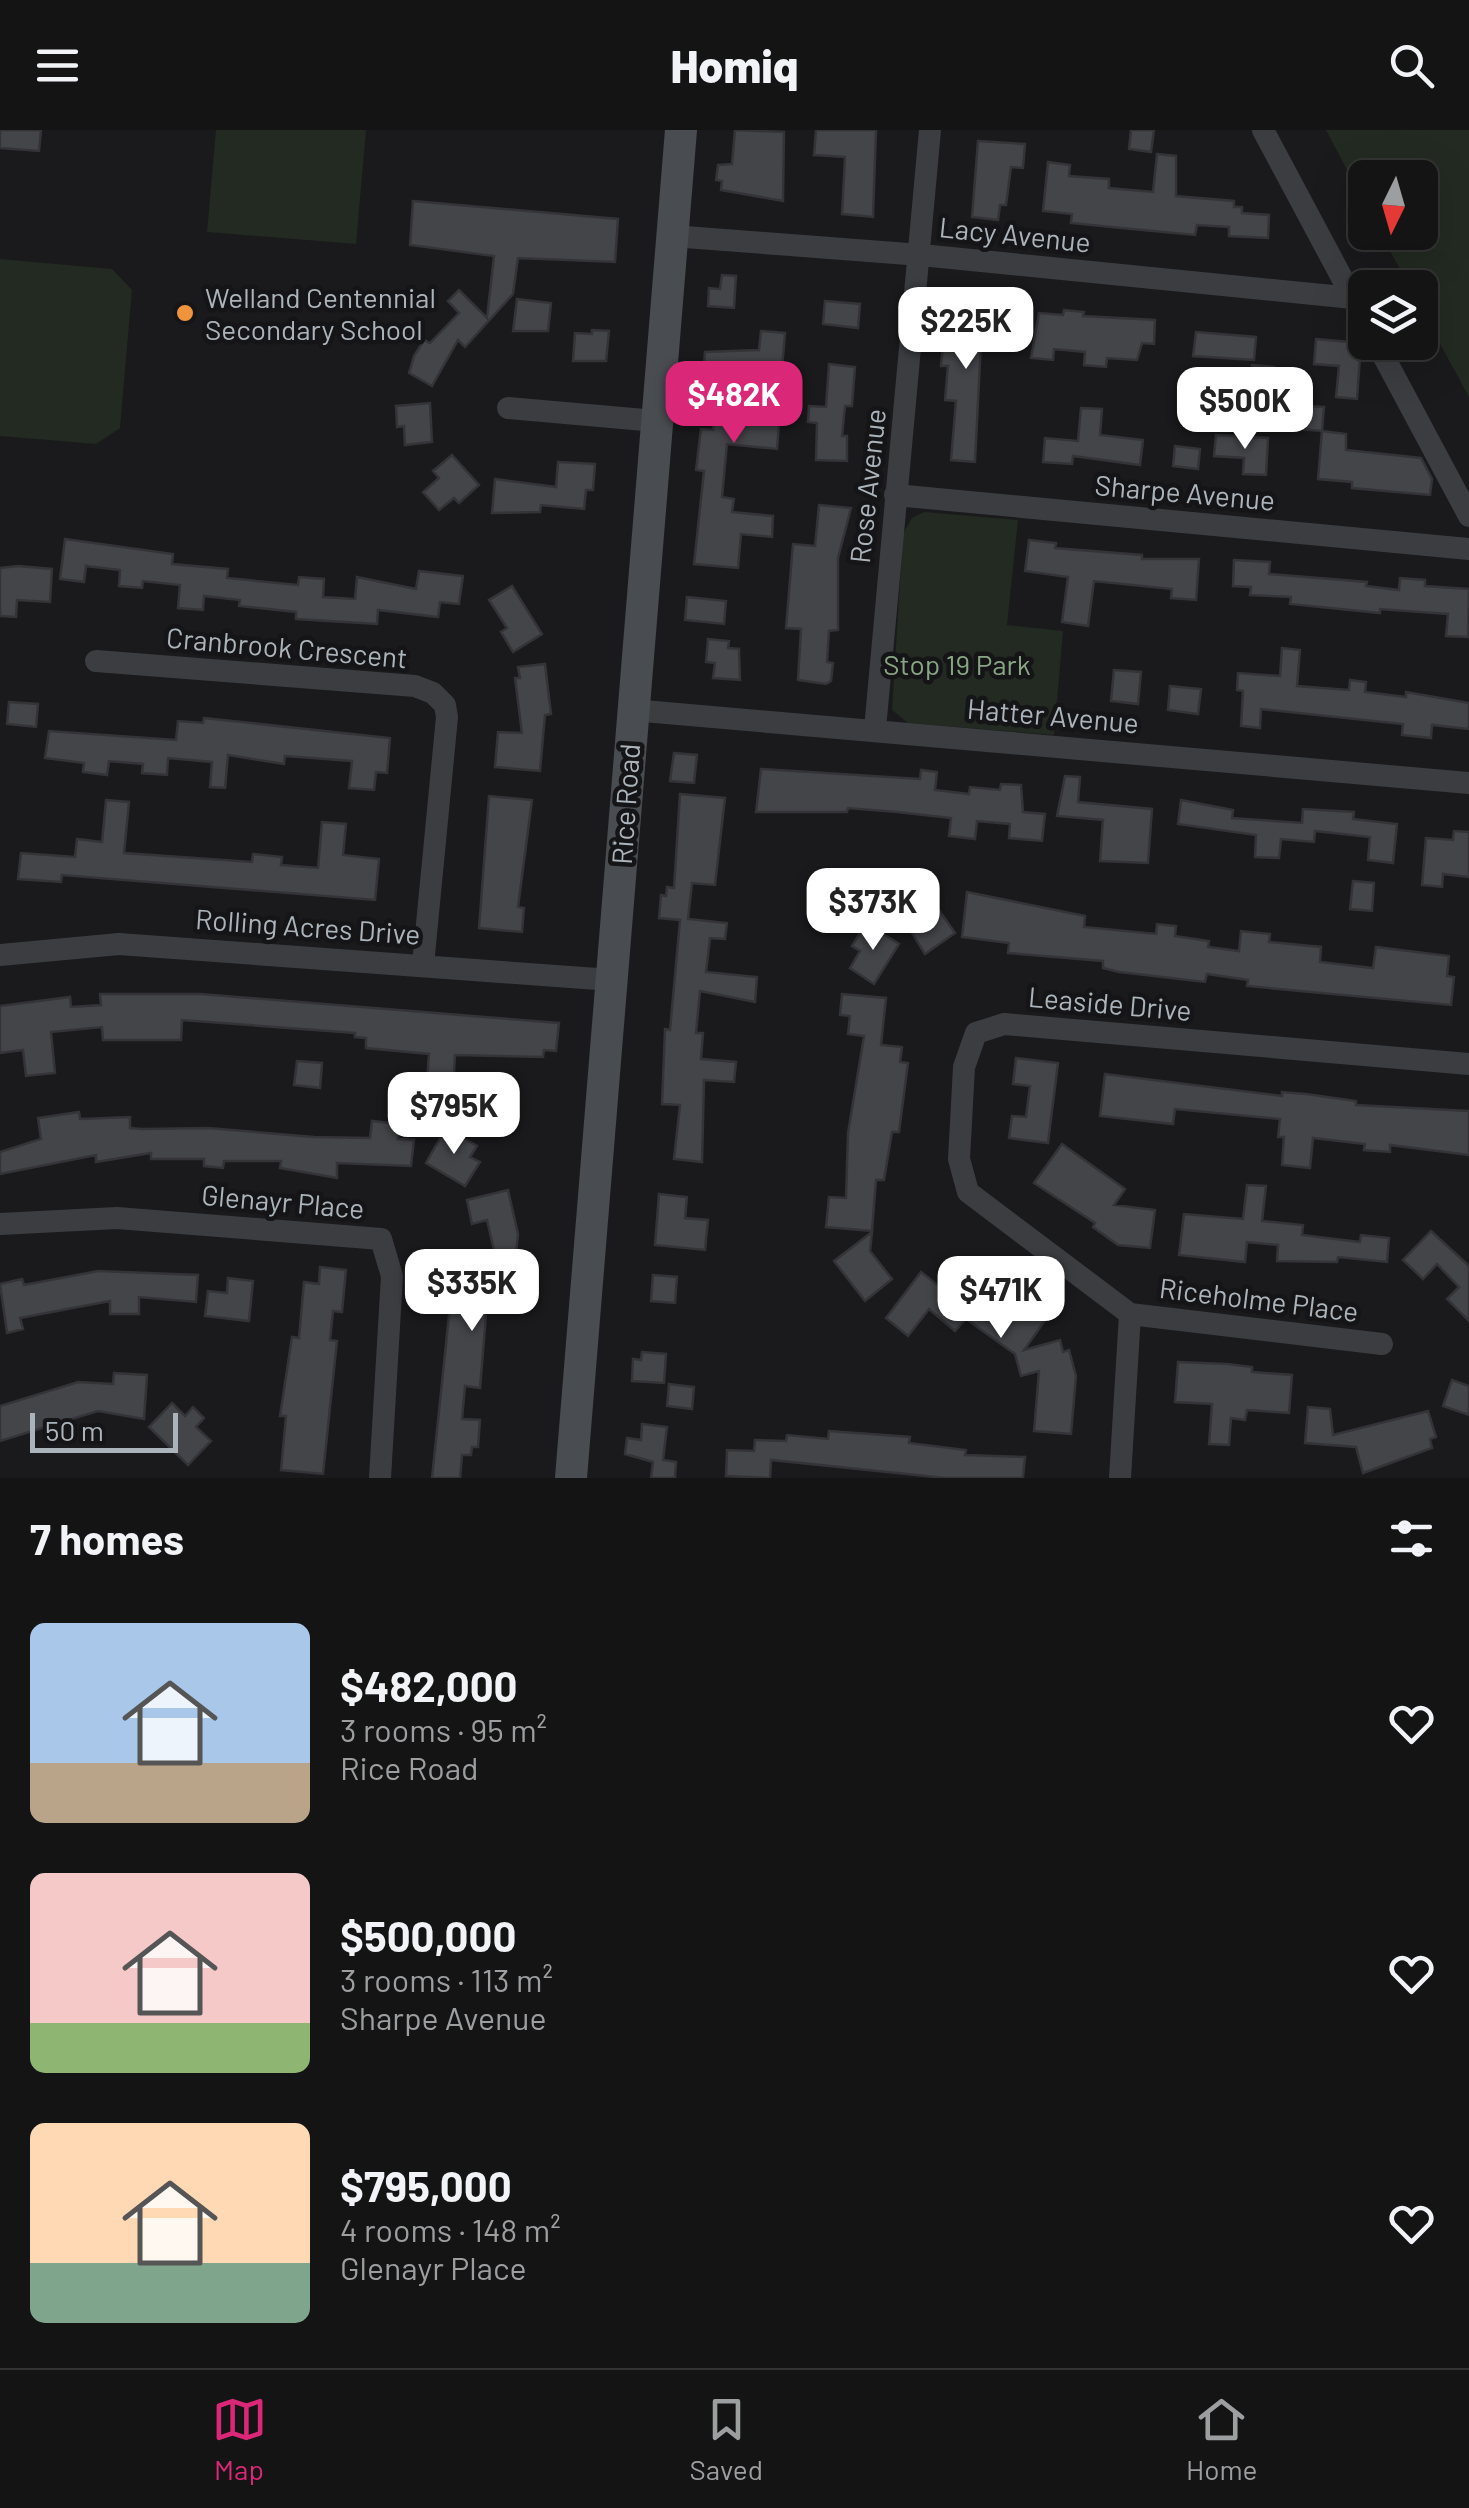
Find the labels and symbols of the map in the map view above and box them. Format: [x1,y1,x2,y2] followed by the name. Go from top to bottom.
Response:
[1348,160,1438,250] north arrow
[938,209,1092,259] street label: Lacy Avenue
[205,280,436,346] place label: Welland Centennial Secondary School
[896,287,1036,372] pin: $225K
[174,302,196,324] marker: Welland Centennial Secondary School
[664,361,804,446] pin: $482K
[1175,367,1315,452] pin: $500K
[842,407,892,565] street label: Rose Avenue
[1094,467,1276,517] street label: Sharpe Avenue
[165,620,409,674] street label: Cranbrook Crescent
[883,647,1031,681] park label: Stop 19 Park
[966,691,1140,739] street label: Hatter Avenue
[604,742,646,866] street label: Rice Road
[803,868,943,953] pin: $373K
[194,901,422,951] street label: Rolling Acres Drive
[1027,979,1193,1027] street label: Leaside Drive
[384,1072,524,1157] pin: $795K
[200,1177,366,1225] street label: Glenayr Place
[402,1249,542,1334] pin: $335K
[931,1256,1071,1341] pin: $471K
[1157,1270,1361,1328] street label: Riceholme Place
[30,1408,178,1452] scale bar

